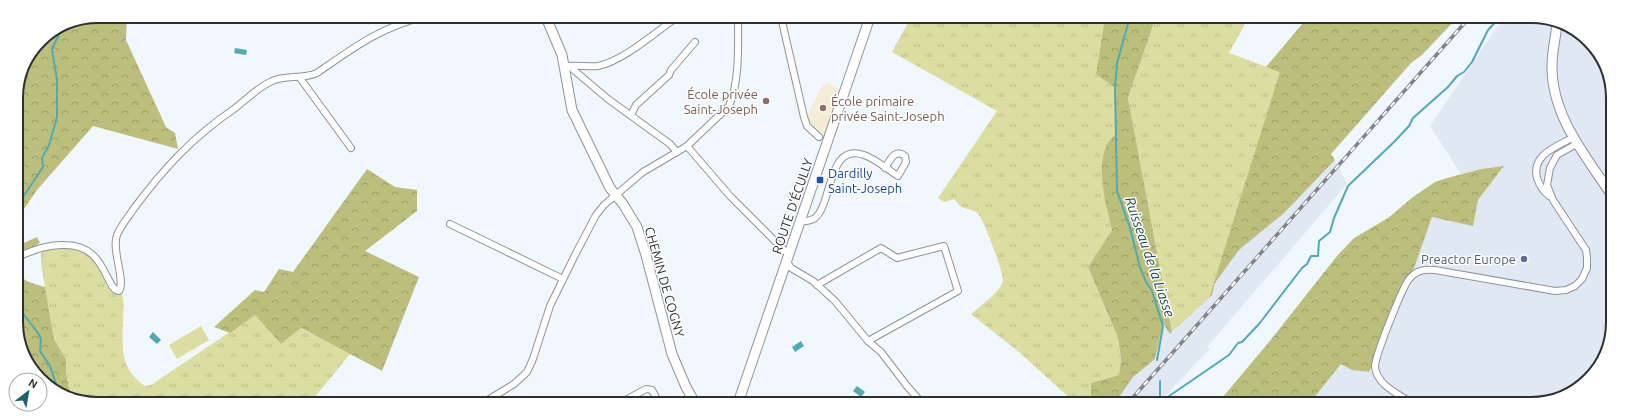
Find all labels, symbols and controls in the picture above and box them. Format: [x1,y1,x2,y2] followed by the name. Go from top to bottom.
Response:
[684,86,758,116] place label: École privée Saint-Joseph
[831,93,945,123] place label: École primaire privée Saint-Joseph
[761,96,771,106] marker: École privée Saint-Joseph
[818,103,828,113] marker: École primaire privée Saint-Joseph
[768,156,815,256] street label: ROUTE D'ÉCULLY
[828,166,902,195] place label: Dardilly Saint-Joseph
[815,175,825,185] marker: Dardilly Saint-Joseph
[1122,195,1178,319] water label: Ruisseau de la Liasse
[643,225,688,339] street label: CHEMIN DE COGNY
[1421,252,1516,266] place label: Preactor Europe
[1519,254,1529,264] marker: Preactor Europe
[8,372,48,412] north arrow
[27,376,40,391] text: N

